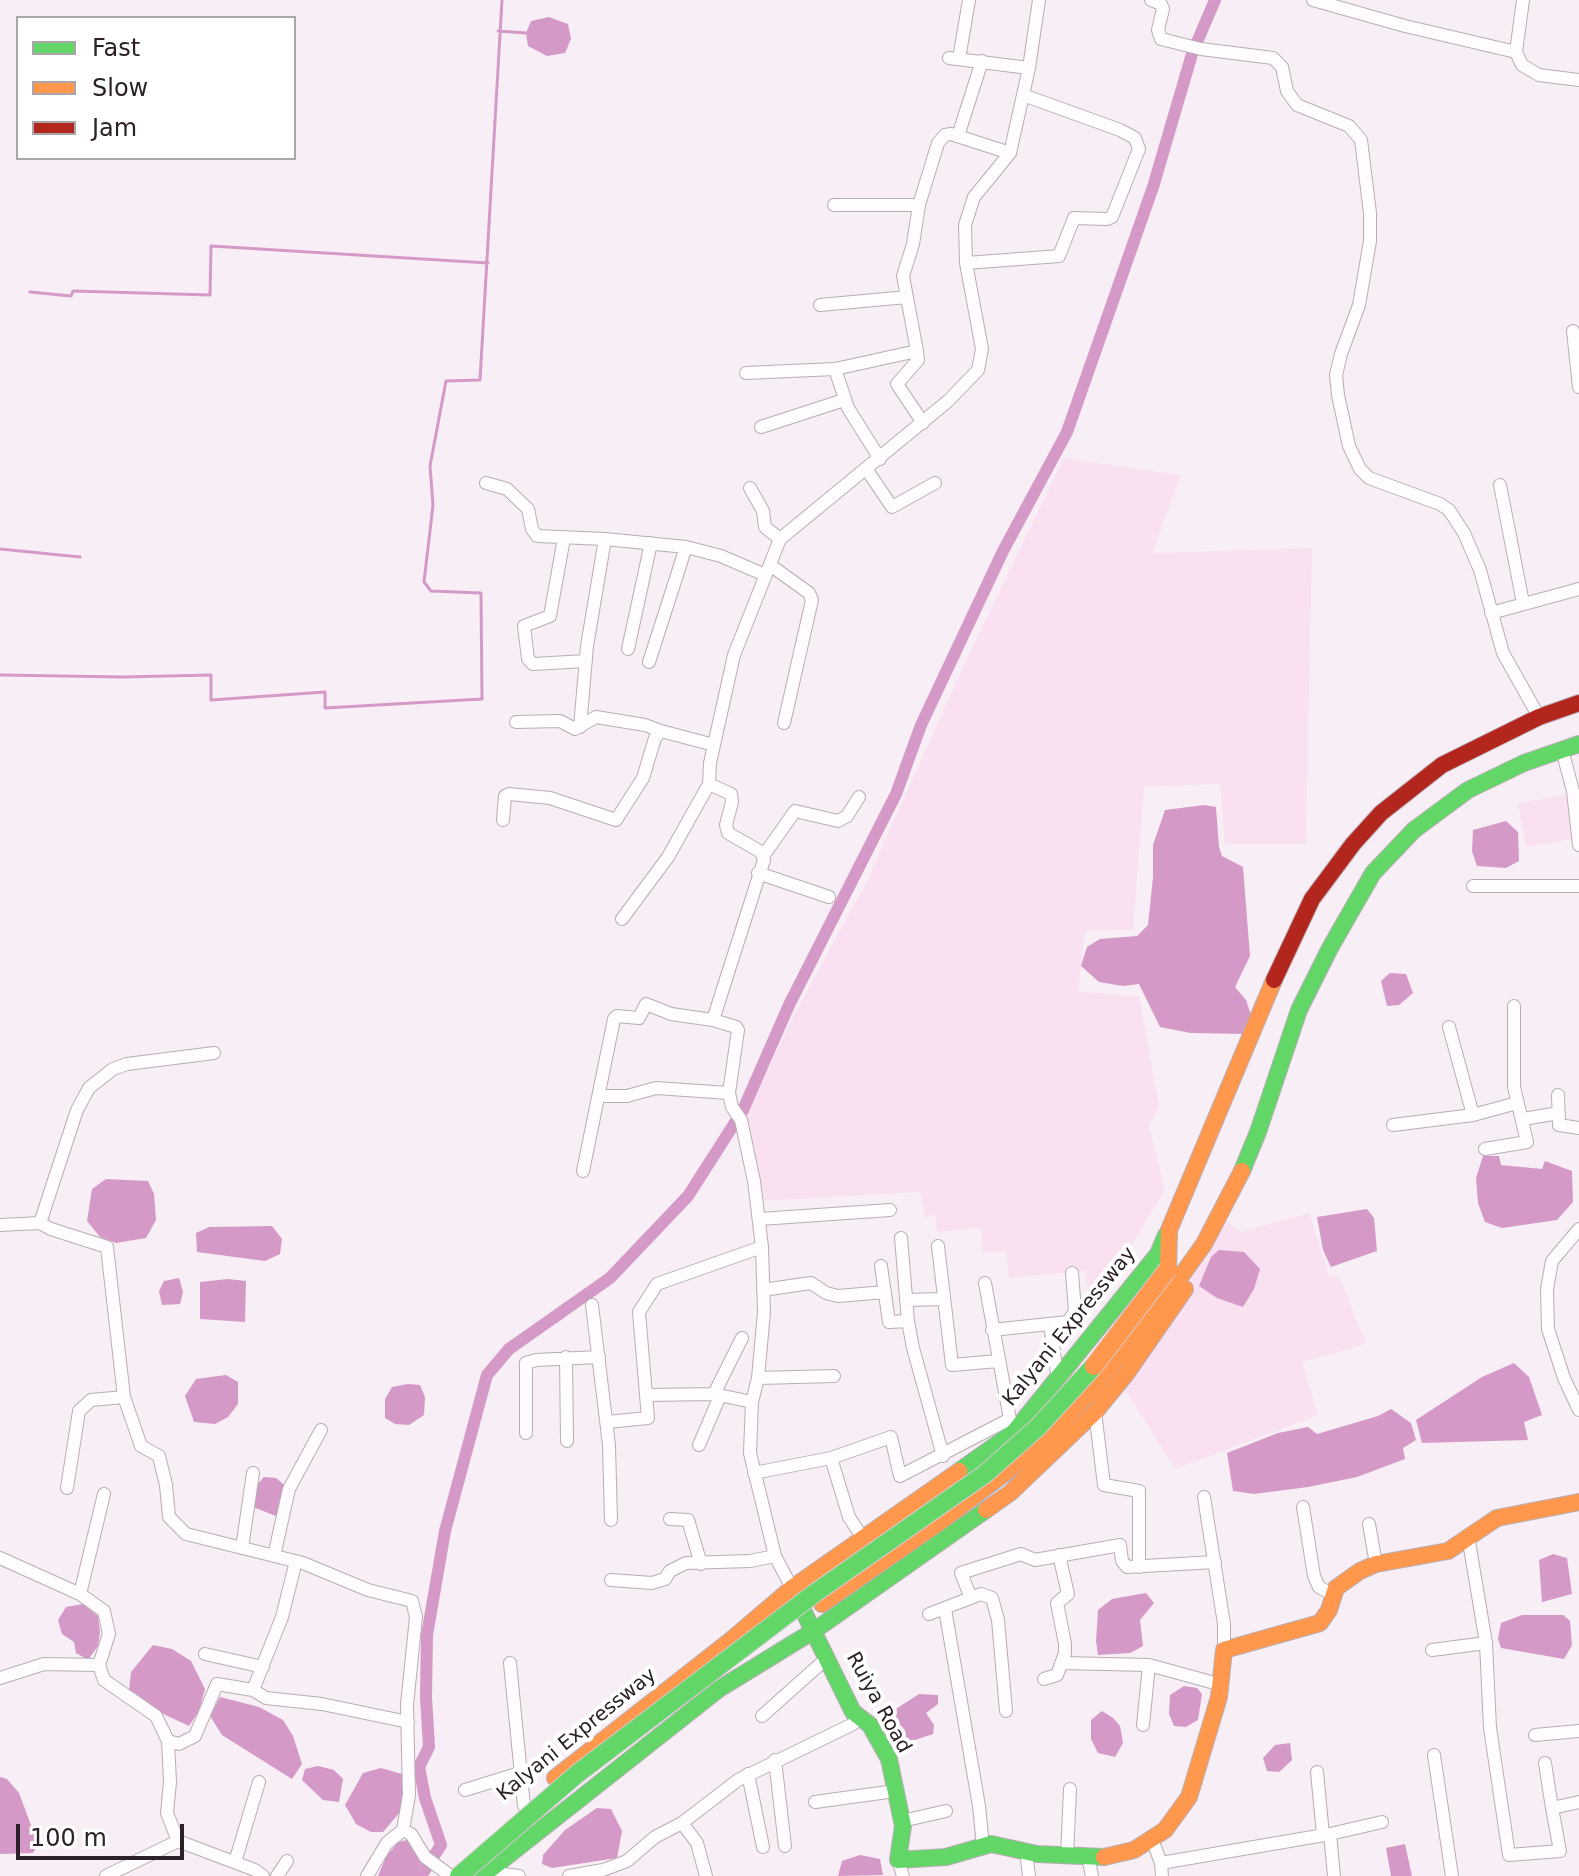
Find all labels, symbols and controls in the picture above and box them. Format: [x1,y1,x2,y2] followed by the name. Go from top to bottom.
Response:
[16,16,296,160] legend
[92,34,140,62] text: Fast
[92,74,148,102] text: Slow
[92,114,137,142] text: Jam
[998,1243,1142,1411] street label: Kalyani Expressway
[840,1648,916,1758] street label: Ruiya Road
[493,1663,661,1807] street label: Kalyani Expressway
[20,1808,188,1858] scale bar
[30,1824,107,1852] text: 100 m

